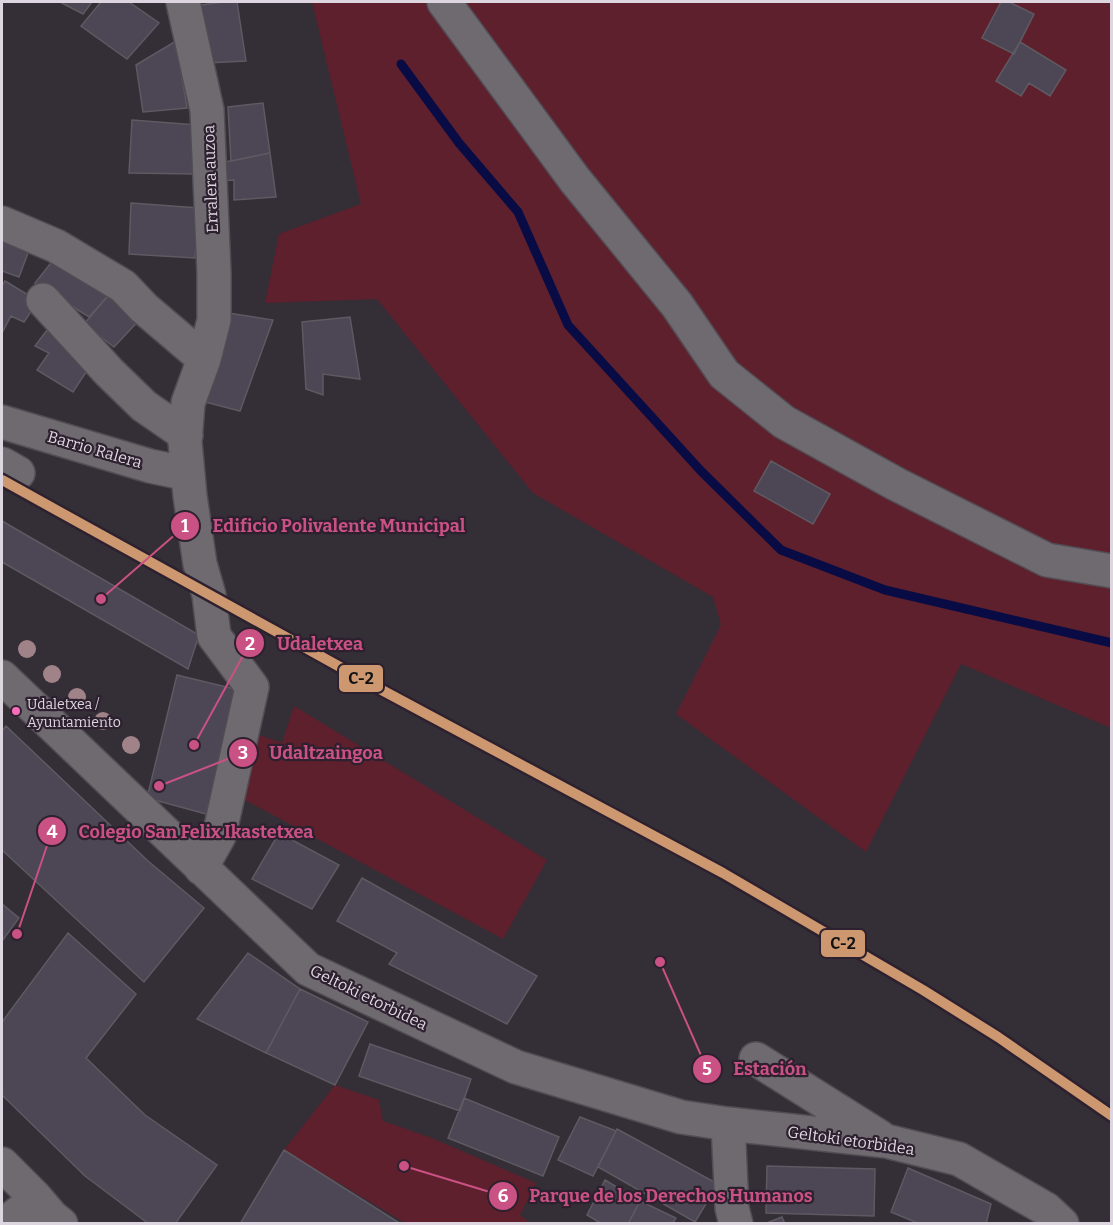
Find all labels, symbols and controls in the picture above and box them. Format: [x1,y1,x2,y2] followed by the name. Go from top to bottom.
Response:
[199,124,222,233] street label: Erralera auzoa
[45,427,144,472] street label: Barrio Ralera
[170,508,477,544] callout: Edificio Polivalente Municipal
[181,515,189,537] text: 1
[213,515,466,537] text: Edificio Polivalente Municipal
[235,625,375,661] callout: Udaletxea
[245,633,255,655] text: 2
[277,633,363,655] text: Udaletxea
[338,664,384,693] line badge: C-2
[348,669,374,688] text: C-2
[27,696,121,731] place label: Udaletxea / Ayuntamiento
[10,705,22,717] marker: Udaletxea / Ayuntamiento
[228,735,395,771] callout: Udaltzaingoa
[238,742,248,764] text: 3
[269,742,383,764] text: Udaltzaingoa
[37,813,326,849] callout: Colegio San Felix Ikastetxea
[47,821,58,843] text: 4
[79,821,313,843] text: Colegio San Felix Ikastetxea
[820,929,866,958] line badge: C-2
[830,934,856,953] text: C-2
[307,961,431,1034] street label: Geltoki etorbidea
[692,1051,819,1087] callout: Estación
[702,1058,712,1080] text: 5
[733,1058,807,1080] text: Estación
[786,1122,916,1159] street label: Geltoki etorbidea
[488,1178,825,1214] callout: Parque de los Derechos Humanos
[498,1185,509,1207] text: 6
[529,1185,813,1207] text: Parque de los Derechos Humanos

